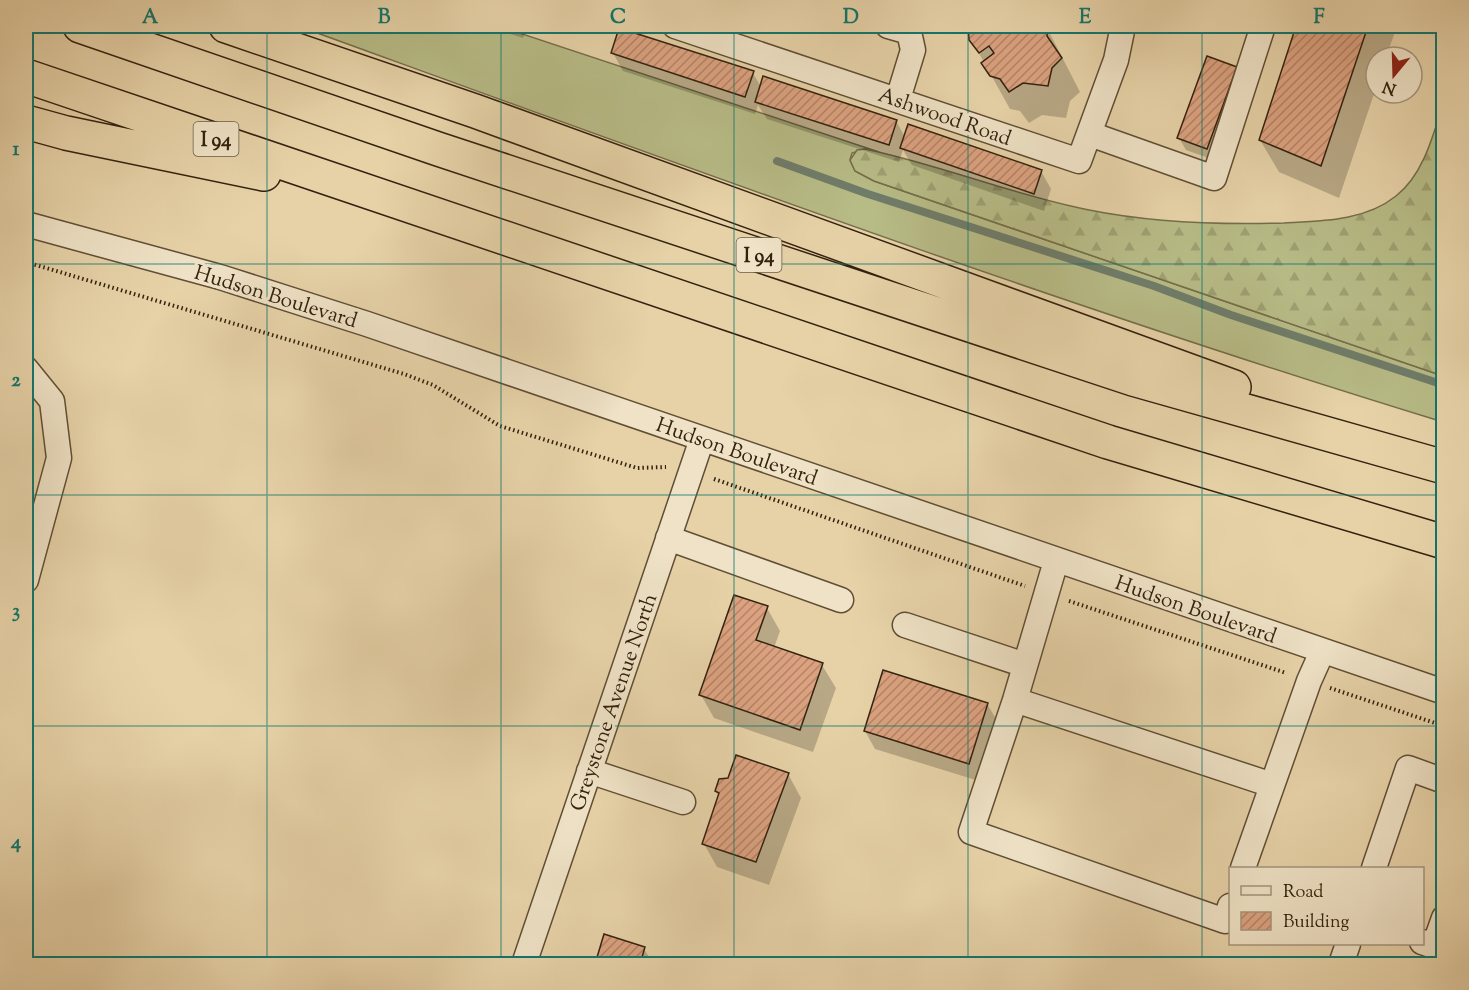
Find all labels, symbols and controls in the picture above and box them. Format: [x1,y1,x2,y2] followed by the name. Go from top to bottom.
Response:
[142,4,159,33] text: A
[378,4,391,33] text: B
[610,4,626,33] text: C
[843,4,859,33] text: D
[1079,4,1092,33] text: E
[1313,4,1325,33] text: F
[1364,45,1424,105] north arrow
[1380,74,1400,100] text: N
[874,81,1015,155] street label: Ashwood Road
[194,122,238,156] road number: I 94
[13,136,20,165] text: 1
[736,238,782,272] road number: I 94
[190,259,361,337] street label: Hudson Boulevard
[11,367,21,396] text: 2
[651,411,821,495] street label: Hudson Boulevard
[1110,569,1280,653] street label: Hudson Boulevard
[564,590,666,815] street label: Greystone Avenue North
[12,598,20,627] text: 3
[10,829,21,858] text: 4
[1229,867,1424,945] legend
[1283,880,1323,906] text: Road
[1283,910,1349,936] text: Building

